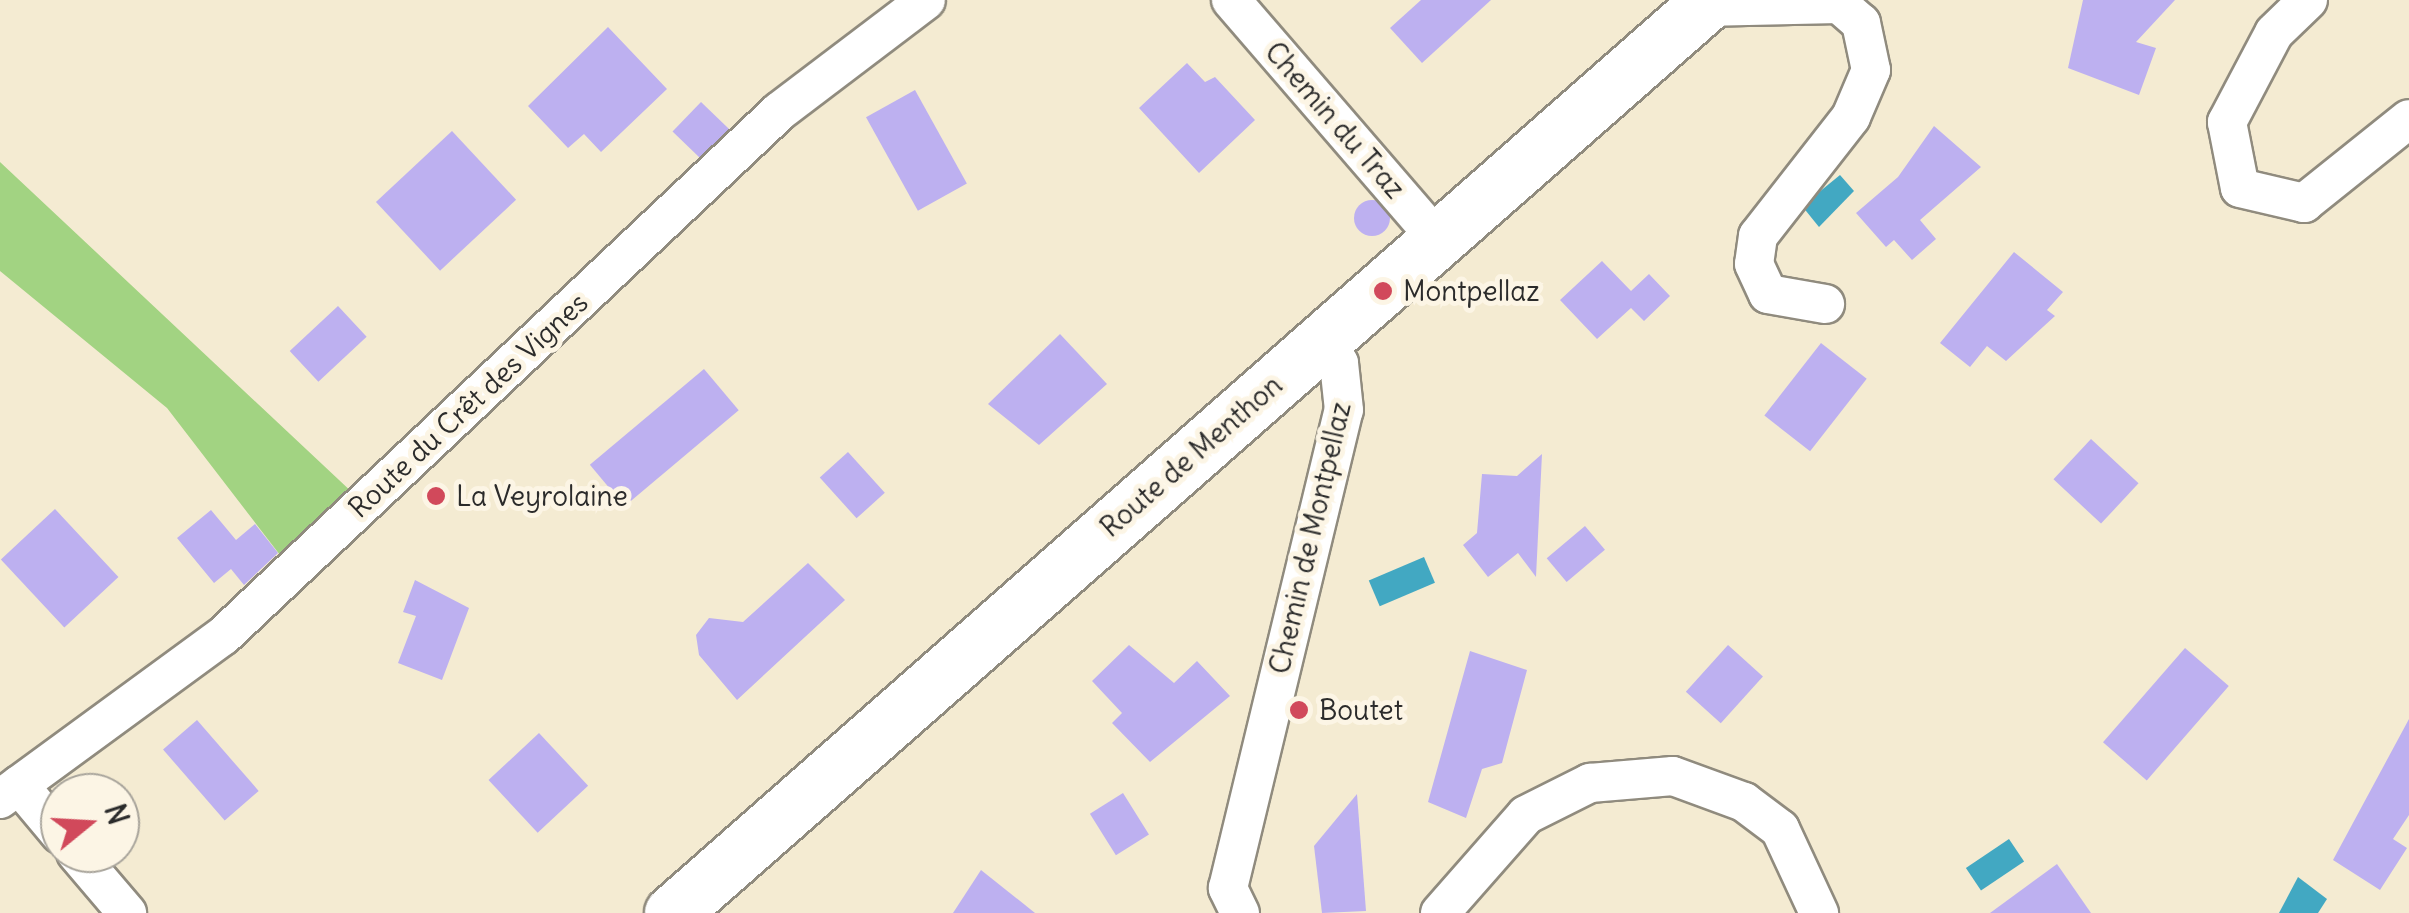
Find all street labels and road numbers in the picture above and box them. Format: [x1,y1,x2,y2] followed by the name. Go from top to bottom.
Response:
[1258,35,1412,205] street label: Chemin du Traz
[342,286,594,524] street label: Route du Crêt des Vignes
[1093,368,1289,544] street label: Route de Menthon
[1262,399,1358,677] street label: Chemin de Montpellaz

